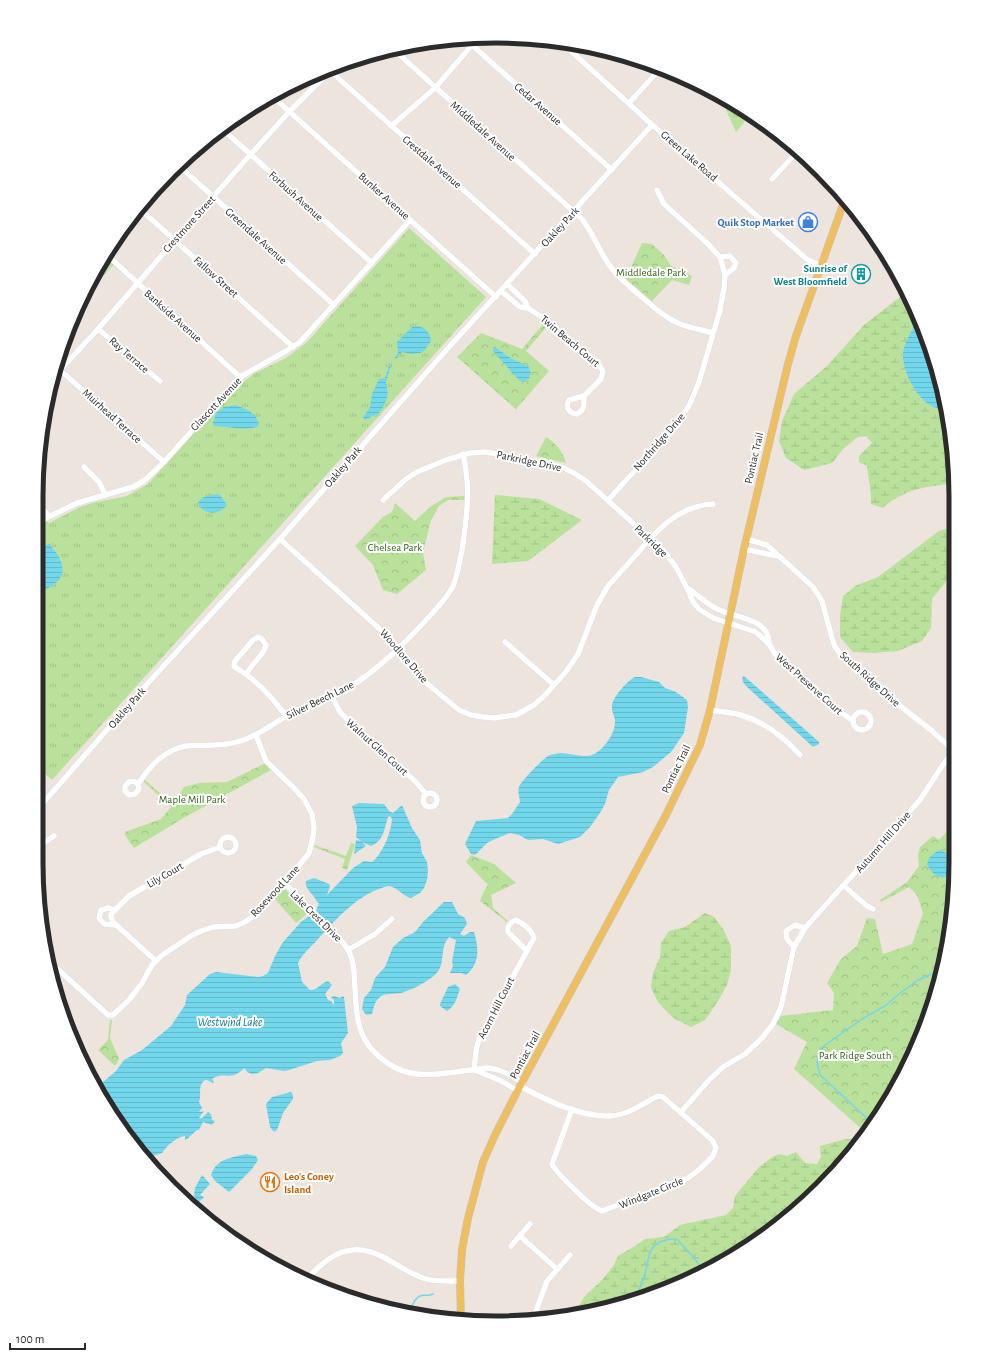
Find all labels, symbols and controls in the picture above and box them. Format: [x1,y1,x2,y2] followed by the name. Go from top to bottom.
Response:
[512,81,564,127] street label: Cedar Avenue
[448,99,518,163] street label: Middledale Avenue
[659,129,720,184] street label: Green Lake Road
[400,134,464,190] street label: Crestdale Avenue
[267,169,325,223] street label: Forbush Avenue
[356,170,412,222] street label: Bunker Avenue
[161,193,218,254] street label: Crestmore Street
[539,205,581,249] street label: Oakley Park
[223,206,289,266] street label: Greendale Avenue
[797,211,819,233] shop icon: Quik Stop Market
[717,217,794,229] place label: Quik Stop Market
[192,254,241,300] street label: Fallow Street
[774,263,848,287] place label: Sunrise of West Bloomfield
[850,263,872,285] building icon: Sunrise of West Bloomfield
[616,267,686,278] park label: Middledale Park
[142,288,204,344] street label: Bankside Avenue
[538,313,602,369] street label: Twin Beach Court
[107,335,151,375] street label: Ray Terrace
[188,375,244,433] street label: Glascott Avenue
[81,387,143,445] street label: Muirhead Terrace
[631,411,687,473] street label: Northridge Drive
[743,431,765,485] street label: Pontiac Trail
[322,444,364,490] street label: Oakley Park
[496,449,562,473] street label: Parkridge Drive
[632,523,670,559] street label: Parkridge
[368,542,422,553] park label: Chelsea Park
[378,627,430,685] street label: Woodlore Drive
[838,649,902,709] street label: South Ridge Drive
[773,651,845,717] street label: West Preserve Court
[285,679,355,721] street label: Silver Beech Lane
[106,685,148,731] street label: Oakley Park
[344,717,410,778] street label: Walnut Glen Court
[660,743,692,795] street label: Pontiac Trail
[159,794,225,805] park label: Maple Mill Park
[854,809,912,875] street label: Autumn Hill Drive
[145,860,185,890] street label: Lily Court
[248,863,302,919] street label: Rosewood Lane
[288,888,344,944] street label: Lake Crest Drive
[476,975,516,1041] street label: Acorn Hill Court
[197,1016,263,1028] water label: Westwind Lake
[508,1029,542,1081] street label: Pontiac Trail
[819,1050,891,1061] park label: Park Ridge South
[259,1171,281,1193] restaurant icon: Leo's Coney Island
[284,1171,334,1195] place label: Leo's Coney Island
[617,1175,685,1211] street label: Windgate Circle
[10,1325,85,1351] scale bar
[16,1333,44,1345] text: 100 m

